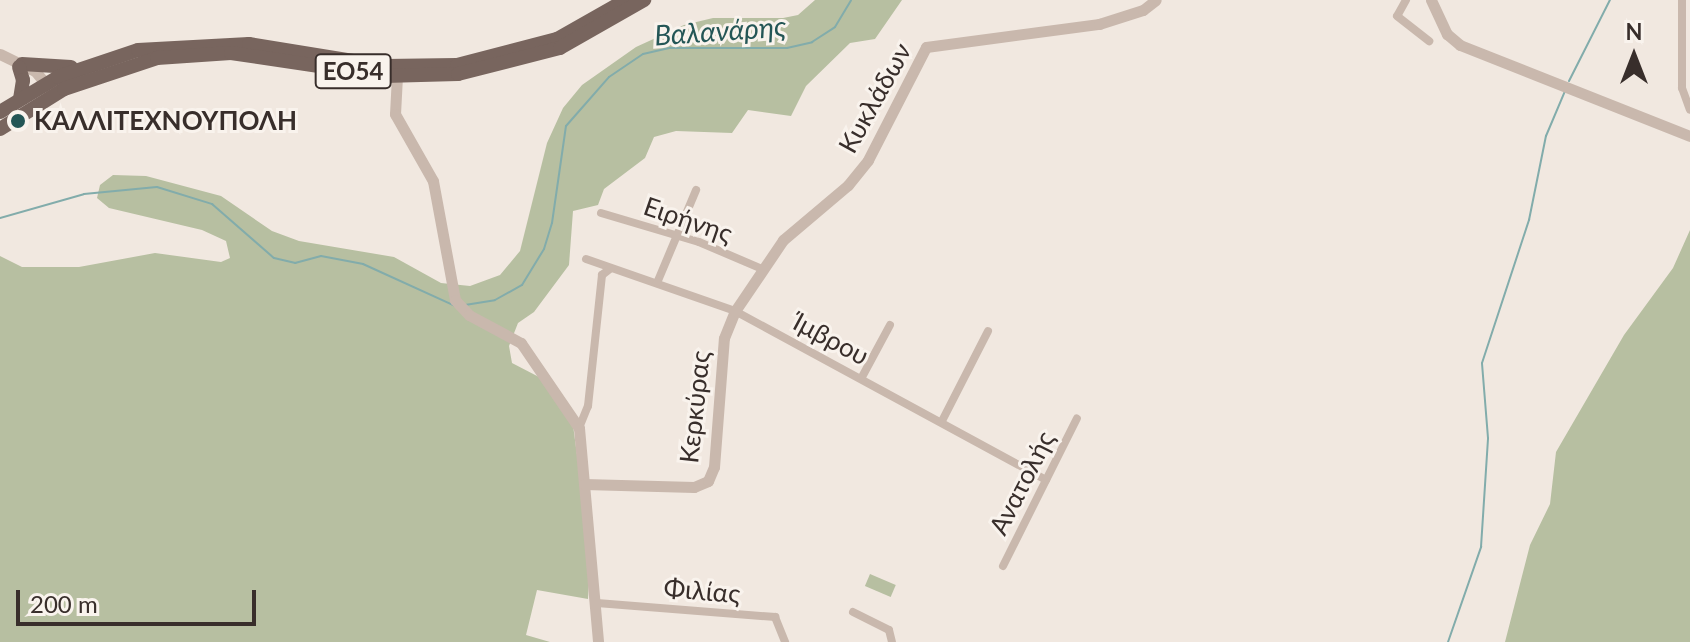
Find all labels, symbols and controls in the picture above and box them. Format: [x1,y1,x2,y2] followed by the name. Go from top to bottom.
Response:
[653,9,787,51] water label: Βαλανάρης
[1594,16,1674,96] north arrow
[1626,18,1642,45] text: N
[832,38,918,158] street label: Κυκλάδων
[313,51,393,91] road number: ΕΟ54
[34,105,297,137] place label: ΚΑΛΛΙΤΕΧΝΟΥΠΟΛΗ
[9,112,27,130] marker: ΚΑΛΛΙΤΕΧΝΟΥΠΟΛΗ
[640,190,736,250] street label: Ειρήνης
[788,306,874,372] street label: Ίμβρου
[674,349,716,465] street label: Κερκύρας
[983,426,1061,540] street label: Ανατολής
[662,572,742,610] street label: Φιλίας
[20,574,260,624] scale bar
[30,589,98,618] text: 200 m

